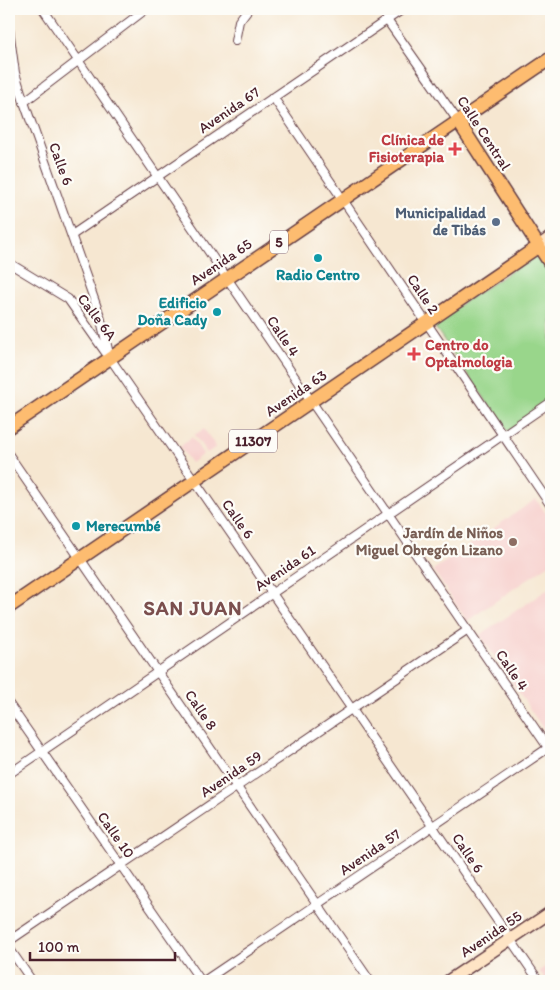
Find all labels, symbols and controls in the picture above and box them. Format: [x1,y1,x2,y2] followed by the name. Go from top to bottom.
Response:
[195,83,264,137] street label: Avenida 67
[453,92,515,174] street label: Calle Central
[369,131,444,167] place label: Clínica de Fisioterapia
[45,140,77,188] street label: Calle 6
[448,142,462,156] marker: Clínica de Fisioterapia
[395,204,487,239] place label: Municipalidad de Tibás
[490,216,502,228] marker: Municipalidad de Tibás
[270,230,288,253] road number: 5
[187,235,255,289] street label: Avenida 65
[312,252,324,264] marker: Radio Centro
[276,266,360,284] place label: Radio Centro
[403,271,443,318] street label: Calle 2
[74,290,121,344] street label: Calle 6A
[137,294,208,330] place label: Edificio Doña Cady
[211,306,223,318] marker: Edificio Doña Cady
[263,312,303,360] street label: Calle 4
[425,336,513,372] place label: Centro do Optalmologia
[407,347,421,361] marker: Centro do Optalmologia
[262,366,330,420] street label: Avenida 63
[229,430,277,452] road number: 11307
[218,496,258,542] street label: Calle 6
[86,517,161,535] place label: Merecumbé
[70,520,82,532] marker: Merecumbé
[356,524,503,560] place label: Jardín de Niños Miguel Obregón Lizano
[507,536,519,548] marker: Jardín de Niños Miguel Obregón Lizano
[251,541,319,595] street label: Avenida 61
[143,596,243,620] district label: SAN JUAN
[492,646,532,694] street label: Calle 4
[181,686,221,734] street label: Calle 8
[197,747,265,801] street label: Avenida 59
[94,808,138,862] street label: Calle 10
[336,825,404,879] street label: Avenida 57
[448,830,488,876] street label: Calle 6
[457,907,525,961] street label: Avenida 55
[30,930,175,962] scale bar
[38,938,80,956] text: 100 m

